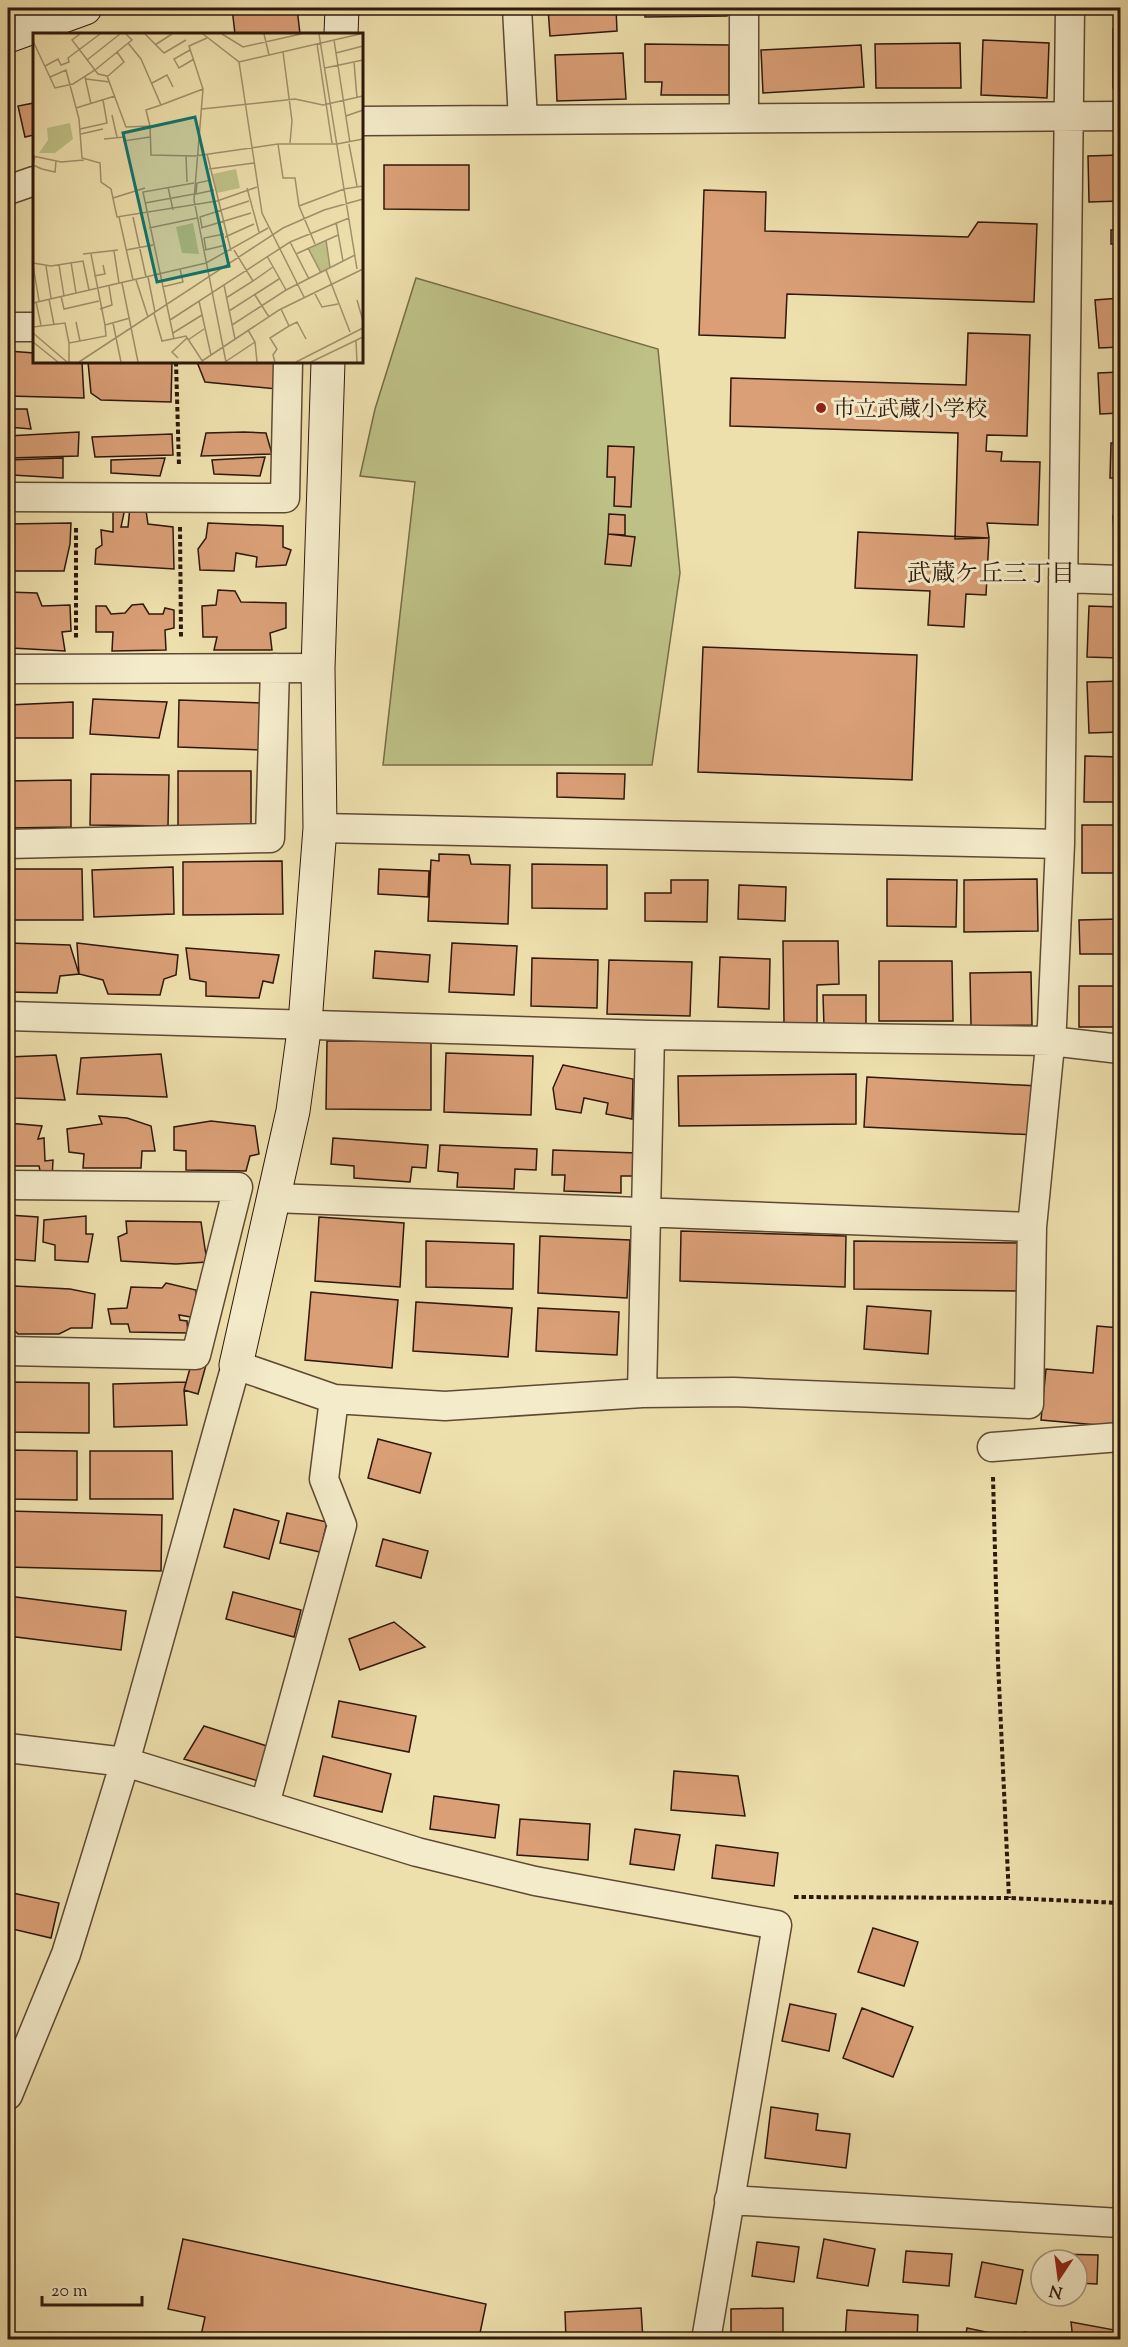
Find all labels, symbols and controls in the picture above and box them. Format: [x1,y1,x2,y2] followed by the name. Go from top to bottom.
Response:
[33,33,363,363] inset map
[833,395,987,427] place label: 市立武蔵小学校
[814,401,828,415] marker: 市立武蔵小学校
[907,558,1075,592] district label: 武蔵ケ丘三丁目
[1029,2248,1089,2308] north arrow
[42,2269,142,2307] scale bar
[1047,2277,1065,2303] text: N
[51,2279,88,2305] text: 20 m

